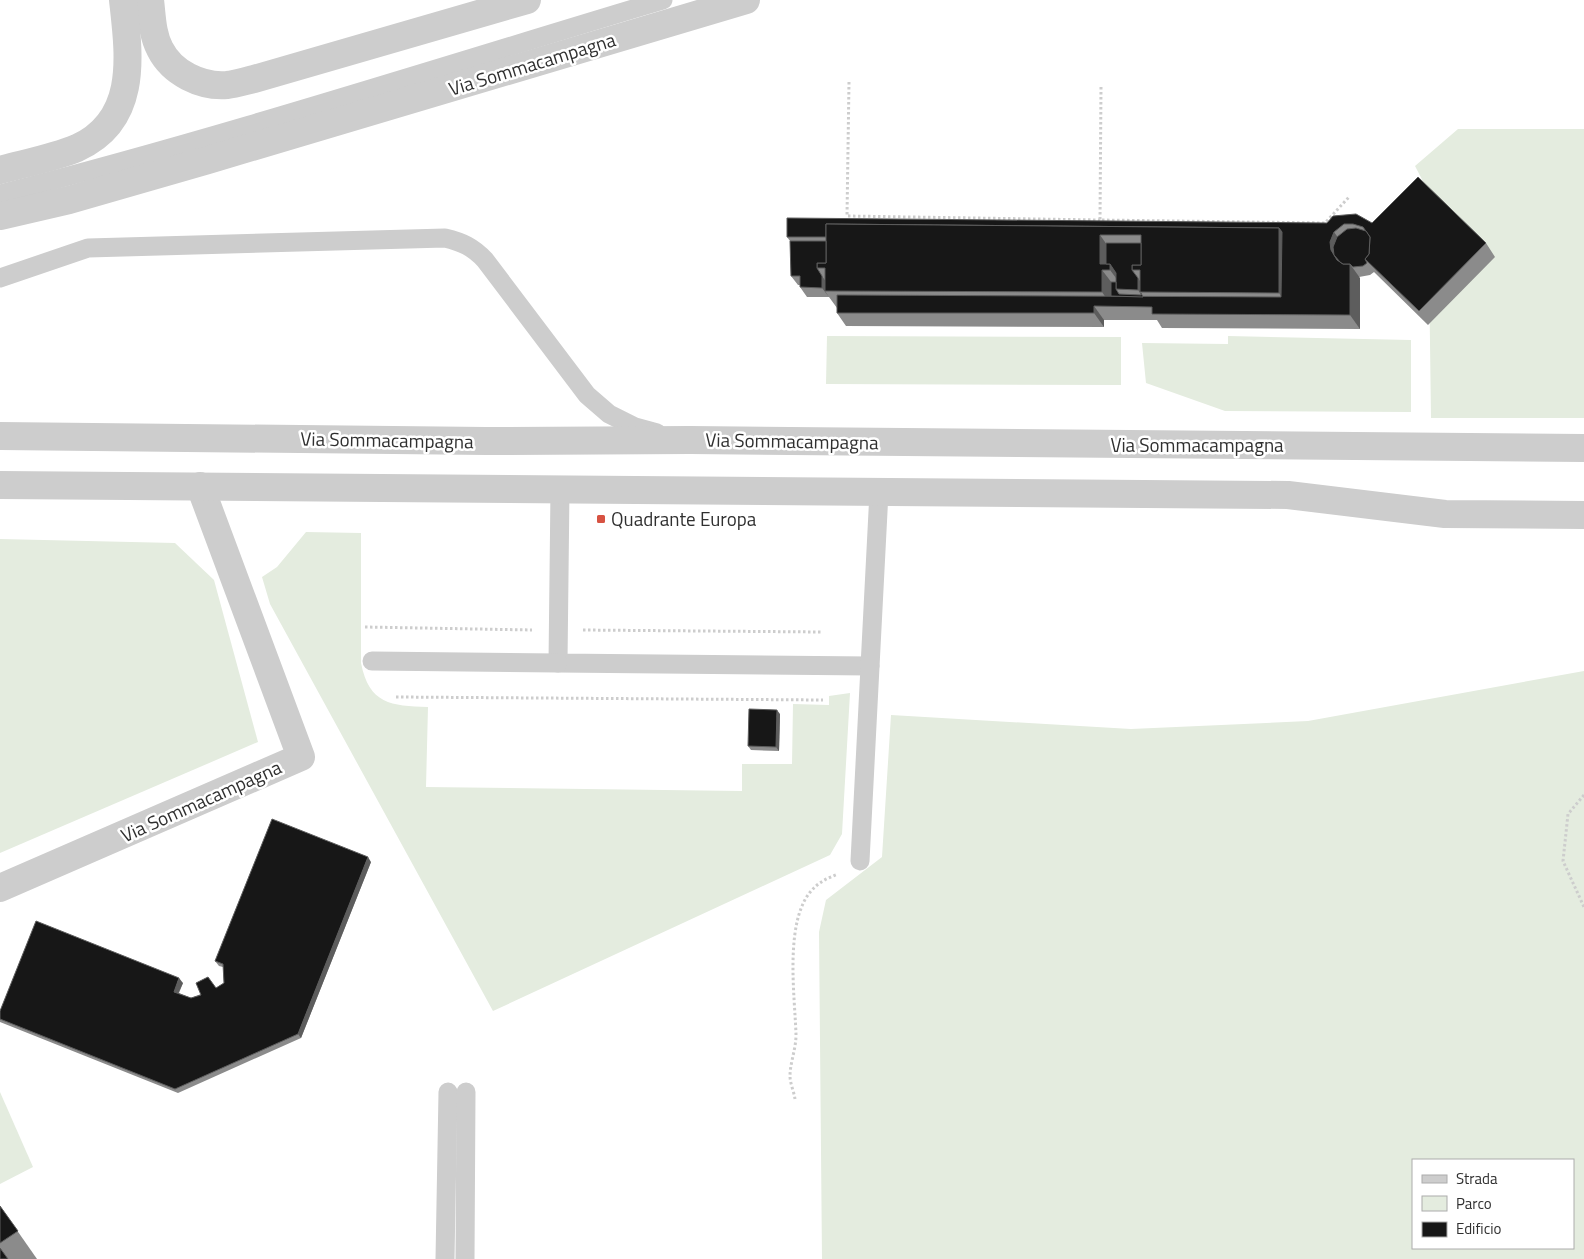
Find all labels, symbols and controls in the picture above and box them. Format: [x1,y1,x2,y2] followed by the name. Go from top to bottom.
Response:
[445,24,619,103] street label: Via Sommacampagna
[300,423,474,456] street label: Via Sommacampagna
[705,424,879,457] street label: Via Sommacampagna
[1110,430,1284,459] street label: Via Sommacampagna
[611,504,757,533] place label: Quadrante Europa
[595,513,607,525] marker: Quadrante Europa
[116,752,286,849] street label: Via Sommacampagna
[1412,1159,1574,1249] legend
[1456,1167,1498,1190] text: Strada
[1456,1192,1492,1215] text: Parco
[1456,1217,1501,1240] text: Edificio

